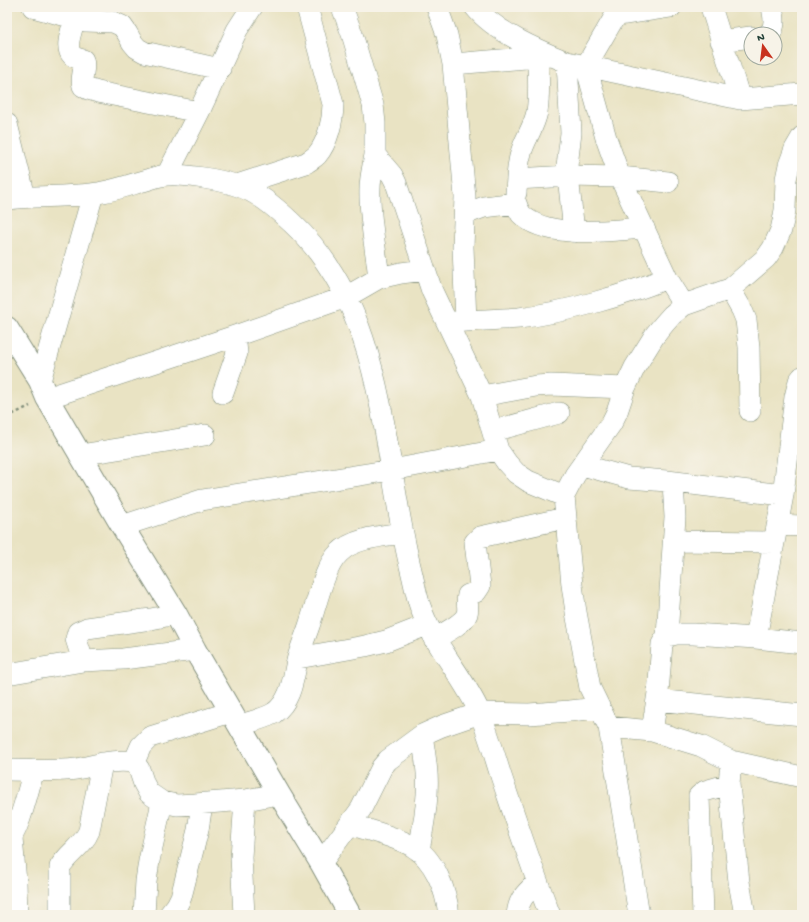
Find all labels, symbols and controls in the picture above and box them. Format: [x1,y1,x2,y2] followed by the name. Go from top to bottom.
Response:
[743,26,783,66] north arrow
[756,32,766,45] text: N

